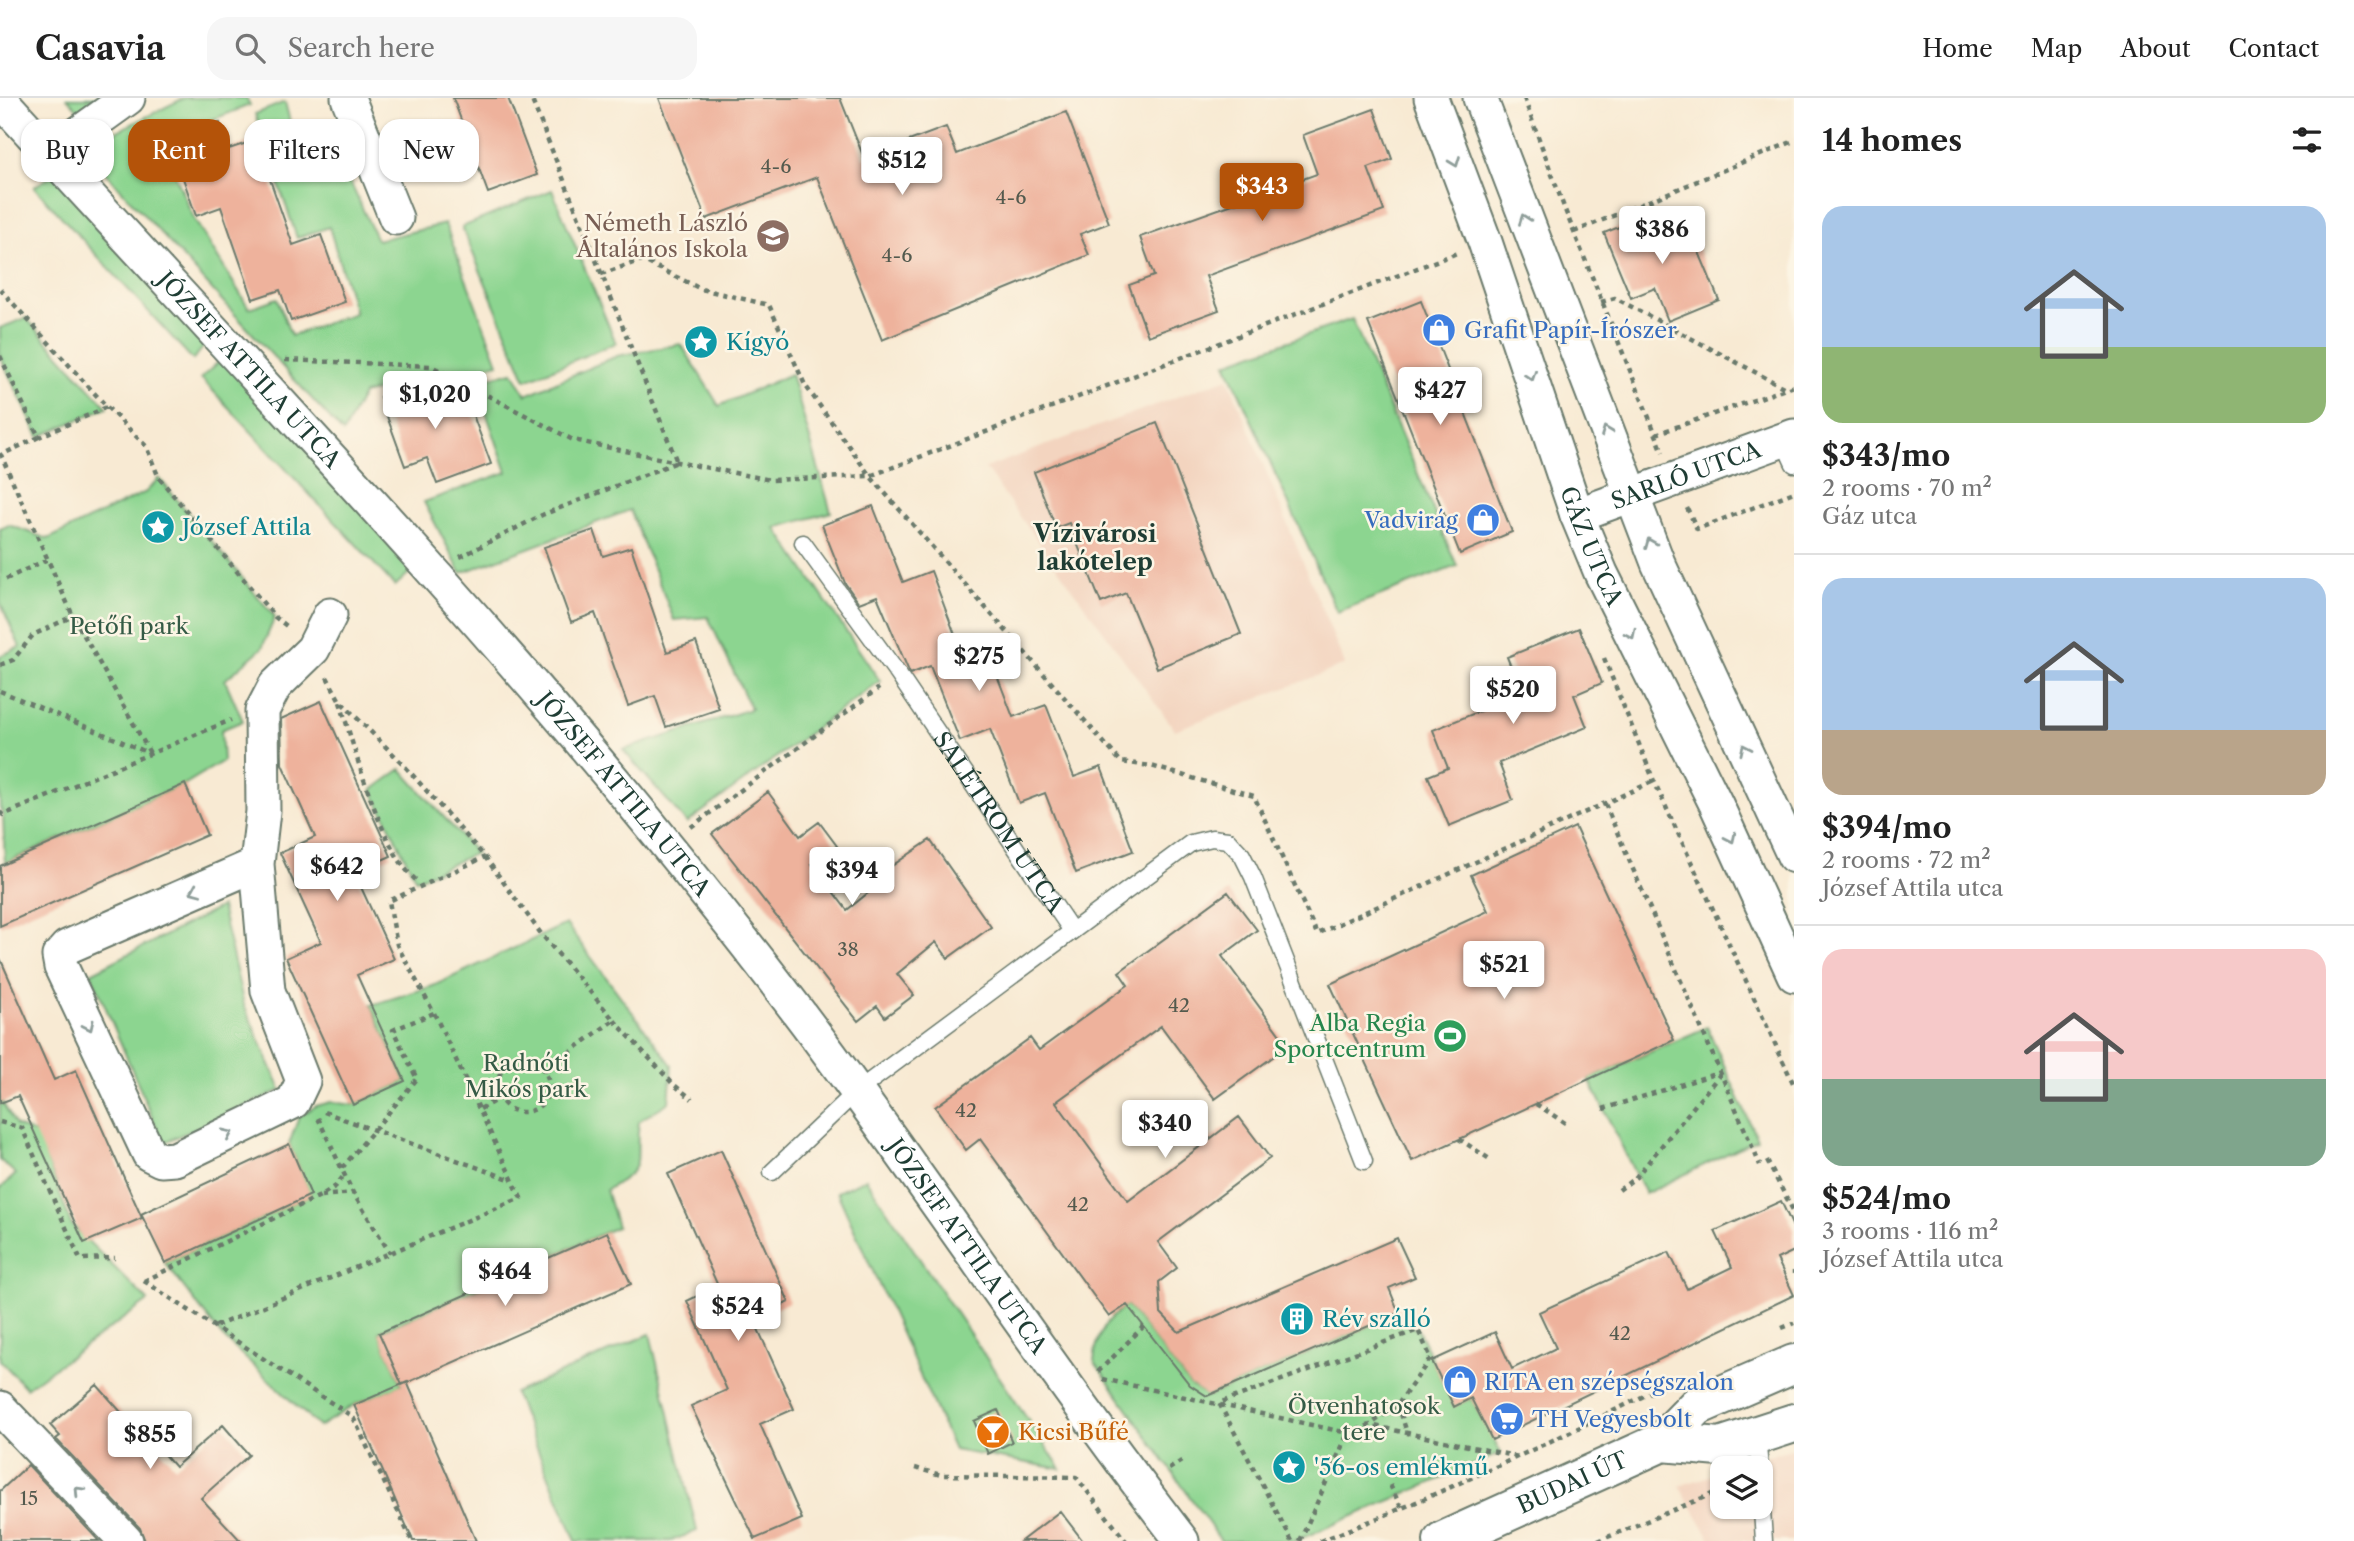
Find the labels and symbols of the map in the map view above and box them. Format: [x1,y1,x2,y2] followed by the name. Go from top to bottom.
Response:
[861,138,943,197] pin: $512
[761,155,791,178] house number: 4-6
[1446,155,1460,167] one-way arrow
[1221,164,1303,223] pin: $343
[996,186,1026,209] house number: 4-6
[1621,206,1703,266] pin: $386
[575,209,749,263] place label: Németh László Általános Iskola
[1518,213,1532,225] one-way arrow
[754,217,792,255] school or university icon: Németh László Általános Iskola
[882,244,912,267] house number: 4-6
[150,263,347,475] street label: JÓZSEF ATTILA UTCA
[1420,311,1458,349] shop icon: Grafit Papír-Írószer
[1464,316,1677,344] place label: Grafit Papír-Írószer
[682,323,720,361] place icon: Kígyó
[726,328,789,356] place label: Kígyó
[1399,368,1481,427] pin: $427
[1522,370,1537,382] one-way arrow
[378,372,492,431] pin: $1,020
[1601,426,1615,438] one-way arrow
[1607,435,1766,515] street label: SARLÓ UTCA
[1554,483,1629,611] street label: GÁZ UTCA
[1464,501,1502,539] shop icon: Vadvirág
[1363,506,1459,534] place label: Vadvirág
[139,508,177,546] place icon: József Attila
[179,513,312,541] place label: József Attila
[1032,519,1157,576] district label: Vízivárosi lakótelep
[1644,537,1658,549] one-way arrow
[69,612,190,640] park label: Petőfi park
[1622,626,1636,639] one-way arrow
[938,634,1020,693] pin: $275
[1472,666,1554,726] pin: $520
[529,684,717,903] street label: JÓZSEF ATTILA UTCA
[927,726,1070,919] street label: SALÉTROM UTCA
[1739,744,1753,757] one-way arrow
[1723,831,1737,843] one-way arrow
[296,844,378,903] pin: $642
[811,848,893,907] pin: $394
[190,883,202,897] one-way arrow
[837,938,859,961] house number: 38
[1463,942,1545,1001] pin: $521
[1168,994,1190,1017] house number: 42
[1273,1009,1427,1063] place label: Alba Regia Sportcentrum
[1431,1017,1469,1055] sports icon: Alba Regia Sportcentrum
[80,1019,94,1031] one-way arrow
[465,1049,589,1103] park label: Radnóti Mikós park
[955,1099,977,1122] house number: 42
[1124,1100,1206,1160] pin: $340
[221,1128,233,1142] one-way arrow
[880,1131,1054,1360] street label: JÓZSEF ATTILA UTCA
[1067,1193,1089,1216] house number: 42
[464,1248,546,1308] pin: $464
[697,1284,779,1343] pin: $524
[1278,1300,1316,1338] building icon: Rév szálló
[1322,1305,1431,1333] place label: Rév szálló
[1609,1322,1631,1345] house number: 42
[1441,1363,1479,1401] shop icon: RITA en szépségszalon
[1484,1368,1734,1396] place label: RITA en szépségszalon
[1288,1392,1442,1446] park label: Ötvenhatosok tere
[1488,1400,1526,1438] supermarket icon: TH Vegyesbolt
[1532,1405,1692,1433] place label: TH Vegyesbolt
[109,1412,191,1471] pin: $855
[974,1413,1012,1451] bar icon: Kicsi Bűfé
[1018,1418,1129,1446] place label: Kicsi Bűfé
[1513,1445,1633,1520] street label: BUDAI ÚT
[1270,1448,1308,1486] place icon: '56-os emlékmű
[1314,1453,1488,1481] place label: '56-os emlékmű
[20,1487,38,1510] house number: 15
[75,1487,88,1500] one-way arrow

